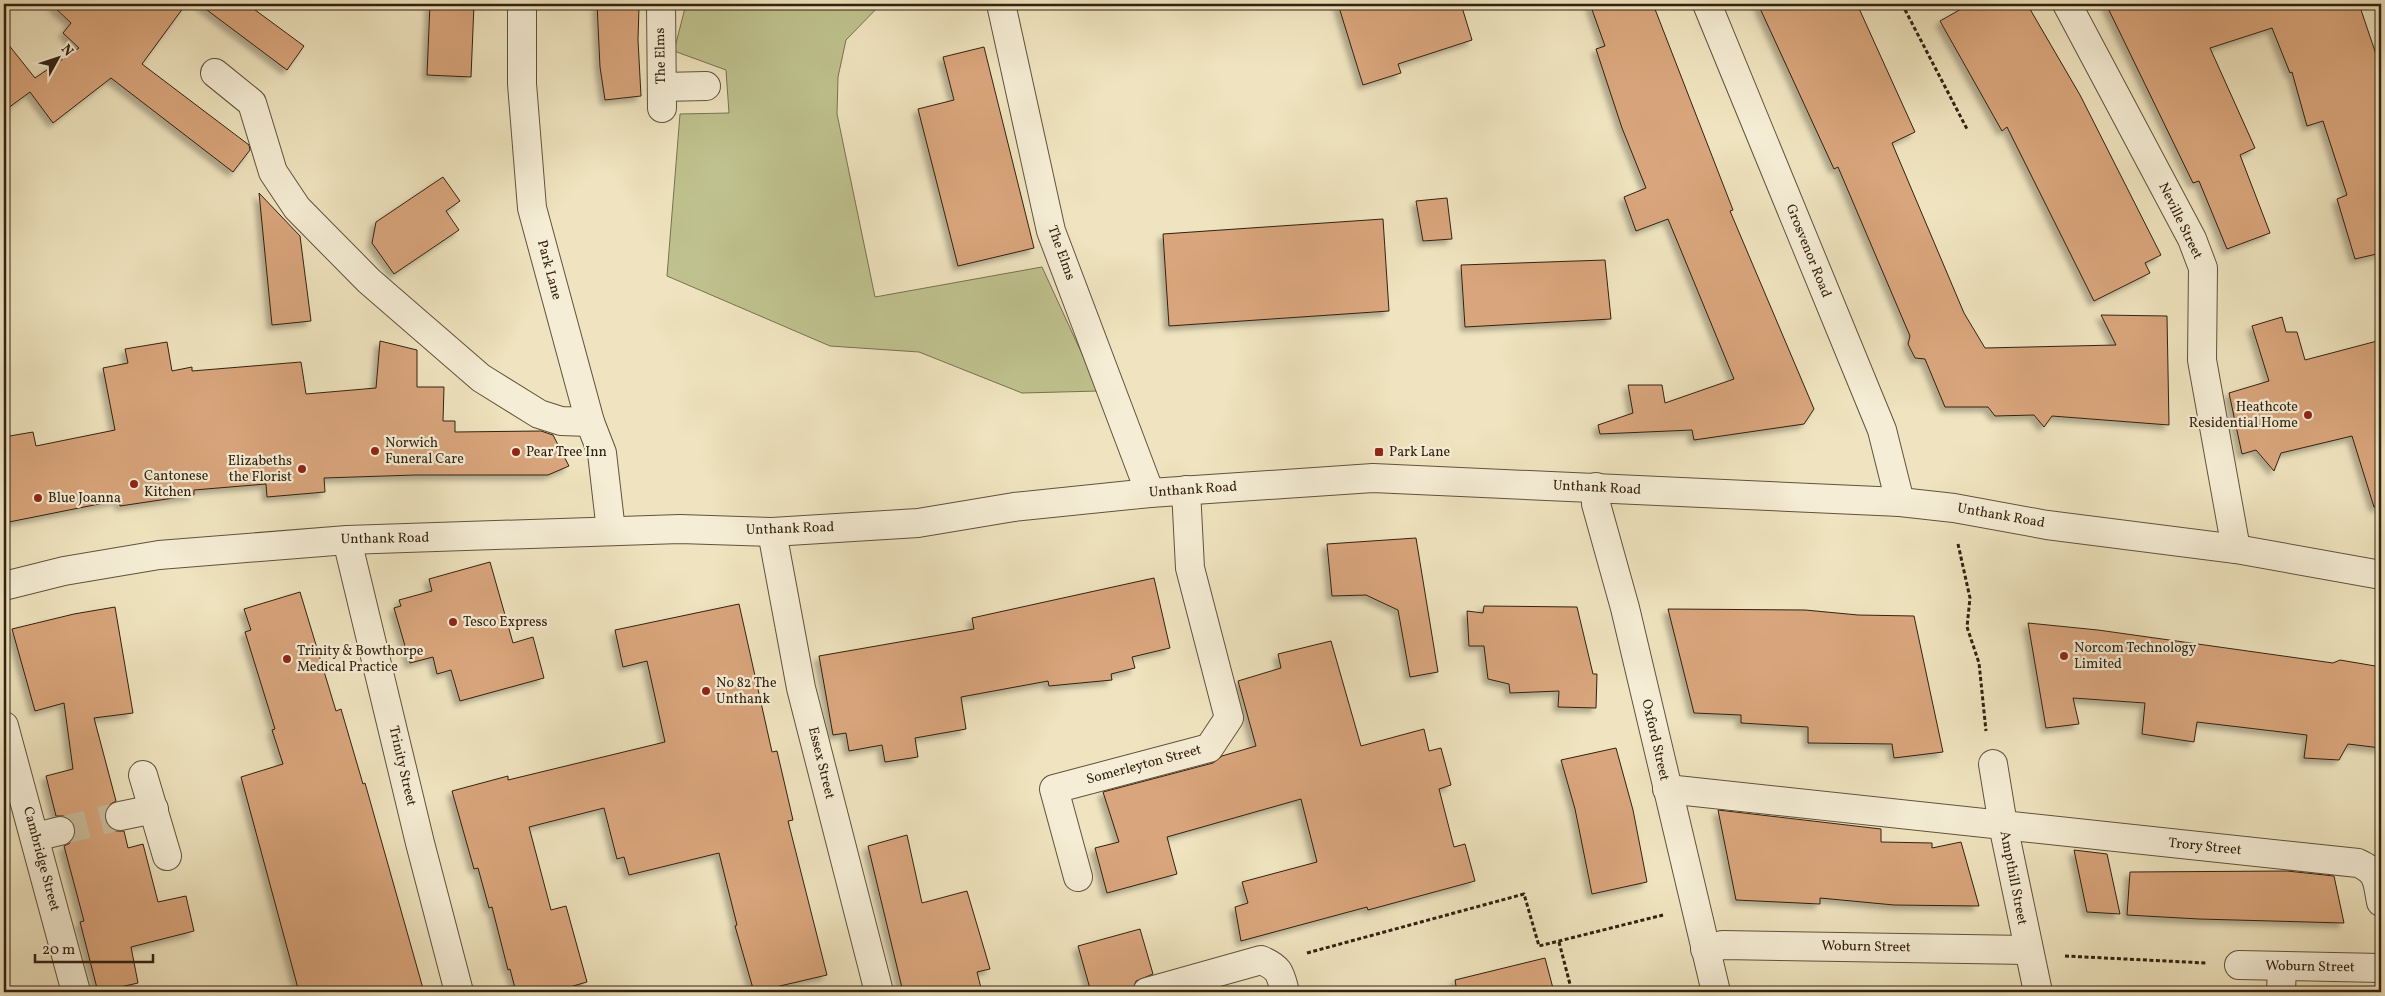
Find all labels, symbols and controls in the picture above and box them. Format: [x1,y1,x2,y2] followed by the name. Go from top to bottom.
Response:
[651,27,671,84] street label: The Elms
[32,32,82,82] north arrow
[56,41,77,61] text: N
[2153,180,2207,263] street label: Neville Street
[1781,201,1835,301] street label: Grosvenor Road
[1042,223,1080,283] street label: The Elms
[532,238,566,302] street label: Park Lane
[2189,398,2298,433] place label: Heathcote Residential Home
[2302,409,2314,421] marker: Heathcote Residential Home
[385,434,464,469] place label: Norwich Funeral Care
[526,443,607,462] place label: Pear Tree Inn
[1389,443,1451,462] place label: Park Lane
[369,445,381,457] marker: Norwich Funeral Care
[510,446,522,458] marker: Pear Tree Inn
[1373,446,1385,458] marker: Park Lane
[228,452,292,487] place label: Elizabeths the Florist
[296,463,308,475] marker: Elizabeths the Florist
[144,467,209,502] place label: Cantonese Kitchen
[1552,476,1642,500] street label: Unthank Road
[1148,477,1238,503] street label: Unthank Road
[128,478,140,490] marker: Cantonese Kitchen
[48,489,121,508] place label: Blue Joanna
[32,492,44,504] marker: Blue Joanna
[1956,499,2046,533] street label: Unthank Road
[745,518,835,540] street label: Unthank Road
[341,529,429,549] street label: Unthank Road
[463,613,548,632] place label: Tesco Express
[447,616,459,628] marker: Tesco Express
[2074,639,2197,674] place label: Norcom Technology Limited
[297,642,424,677] place label: Trinity & Bowthorpe Medical Practice
[2058,650,2070,662] marker: Norcom Technology Limited
[281,653,293,665] marker: Trinity & Bowthorpe Medical Practice
[716,674,777,709] place label: No 82 The Unthank
[700,685,712,697] marker: No 82 The Unthank
[1636,697,1674,783] street label: Oxford Street
[384,724,420,808] street label: Trinity Street
[803,725,839,801] street label: Essex Street
[1084,740,1204,789] street label: Somerleyton Street
[18,805,64,913] street label: Cambridge Street
[1995,829,2031,927] street label: Ampthill Street
[2167,834,2243,860] street label: Trory Street
[35,931,152,963] scale bar
[1821,937,1911,957] street label: Woburn Street
[42,940,75,961] text: 20 m
[2265,957,2355,977] street label: Woburn Street

